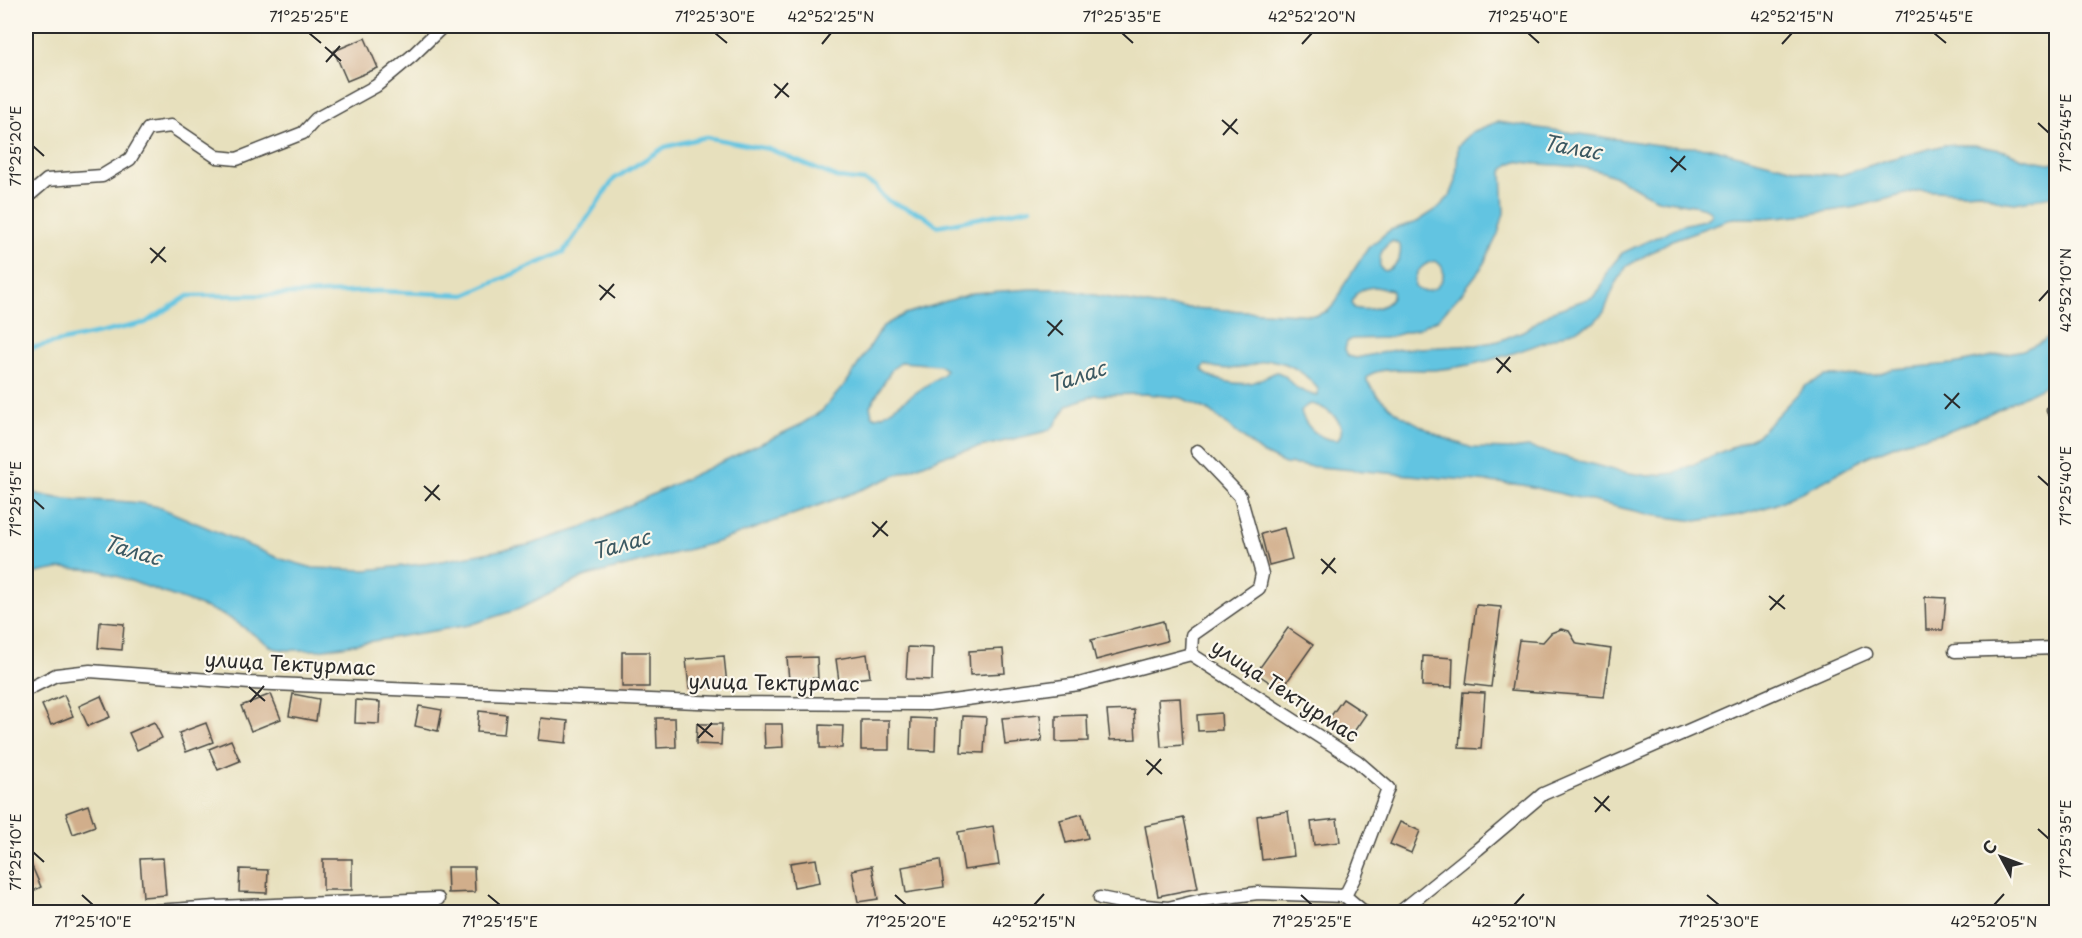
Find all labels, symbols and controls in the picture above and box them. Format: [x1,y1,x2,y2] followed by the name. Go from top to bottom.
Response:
[269,4,349,27] text: 71°25'25"E
[675,4,755,27] text: 71°25'30"E
[788,4,874,27] text: 42°52'25"N
[1083,4,1162,27] text: 71°25'35"E
[1268,4,1356,27] text: 42°52'20"N
[1488,4,1568,27] text: 71°25'40"E
[1750,4,1834,27] text: 42°52'15"N
[1895,4,1973,27] text: 71°25'45"E
[2053,94,2076,172] text: 71°25'45"E
[3,105,26,187] text: 71°25'20"E
[1541,125,1606,167] water label: Талас
[2053,248,2076,332] text: 42°52'10"N
[1043,350,1111,399] water label: Талас
[2053,446,2076,526] text: 71°25'40"E
[3,461,26,537] text: 71°25'15"E
[588,519,655,567] water label: Талас
[100,526,167,573] water label: Талас
[1206,631,1366,749] street label: улица Тектурмас
[204,644,376,682] street label: улица Тектурмас
[688,666,860,698] street label: улица Тектурмас
[2053,800,2076,879] text: 71°25'35"E
[3,813,26,891] text: 71°25'10"E
[1971,827,2031,887] north arrow
[1976,834,2002,859] text: С
[54,909,132,932] text: 71°25'10"E
[462,909,538,932] text: 71°25'15"E
[865,909,947,932] text: 71°25'20"E
[992,909,1076,932] text: 42°52'15"N
[1272,909,1352,932] text: 71°25'25"E
[1472,909,1556,932] text: 42°52'10"N
[1679,909,1759,932] text: 71°25'30"E
[1950,909,2038,932] text: 42°52'05"N

